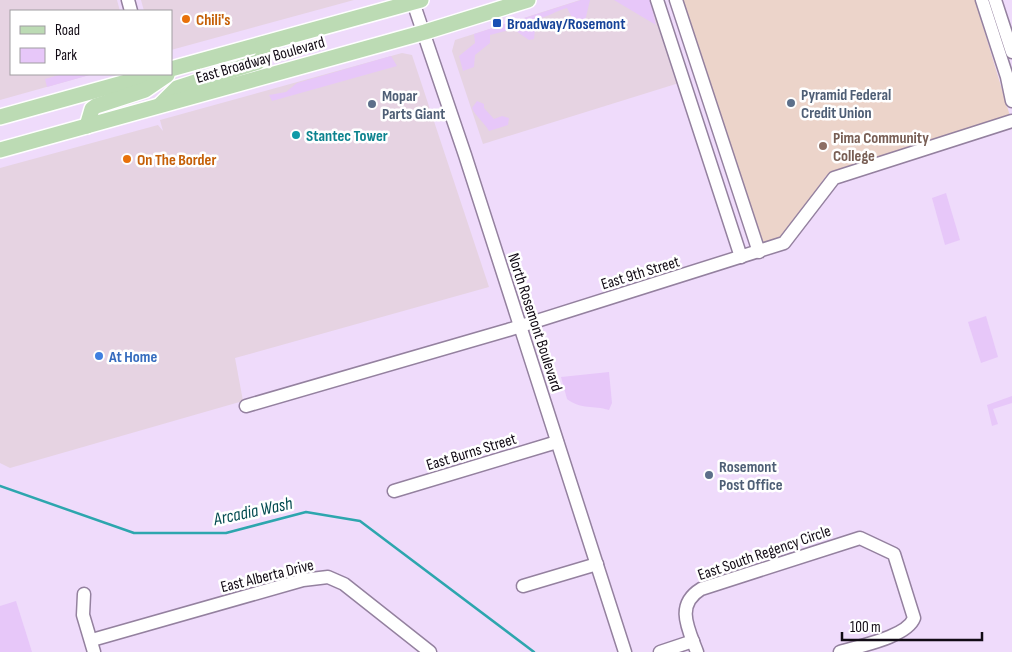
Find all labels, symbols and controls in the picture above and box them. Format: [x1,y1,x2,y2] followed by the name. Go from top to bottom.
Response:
[10,10,172,75] legend
[196,11,230,30] place label: Chili's
[180,13,192,25] marker: Chili's
[507,15,625,34] place label: Broadway/Rosemont
[491,17,503,29] marker: Broadway/Rosemont
[55,21,80,40] text: Road
[194,33,327,88] street label: East Broadway Boulevard
[55,46,77,65] text: Park
[801,86,891,123] place label: Pyramid Federal Credit Union
[382,87,445,124] place label: Mopar Parts Giant
[785,97,797,109] marker: Pyramid Federal Credit Union
[366,98,378,110] marker: Mopar Parts Giant
[306,127,388,146] place label: Stantec Tower
[290,129,302,141] marker: Stantec Tower
[833,129,929,166] place label: Pima Community College
[817,140,829,152] marker: Pima Community College
[137,151,216,170] place label: On The Border
[121,153,133,165] marker: On The Border
[503,251,566,394] street label: North Rosemont Boulevard
[599,252,682,294] street label: East 9th Street
[108,348,157,367] place label: At Home
[93,350,105,362] marker: At Home
[424,430,519,475] street label: East Burns Street
[719,458,783,495] place label: Rosemont Post Office
[703,469,715,481] marker: Rosemont Post Office
[211,493,295,530] water label: Arcadia Wash
[696,522,833,585] street label: East South Regency Circle
[219,556,316,597] street label: East Alberta Drive
[842,610,982,642] scale bar
[850,618,881,637] text: 100 m

